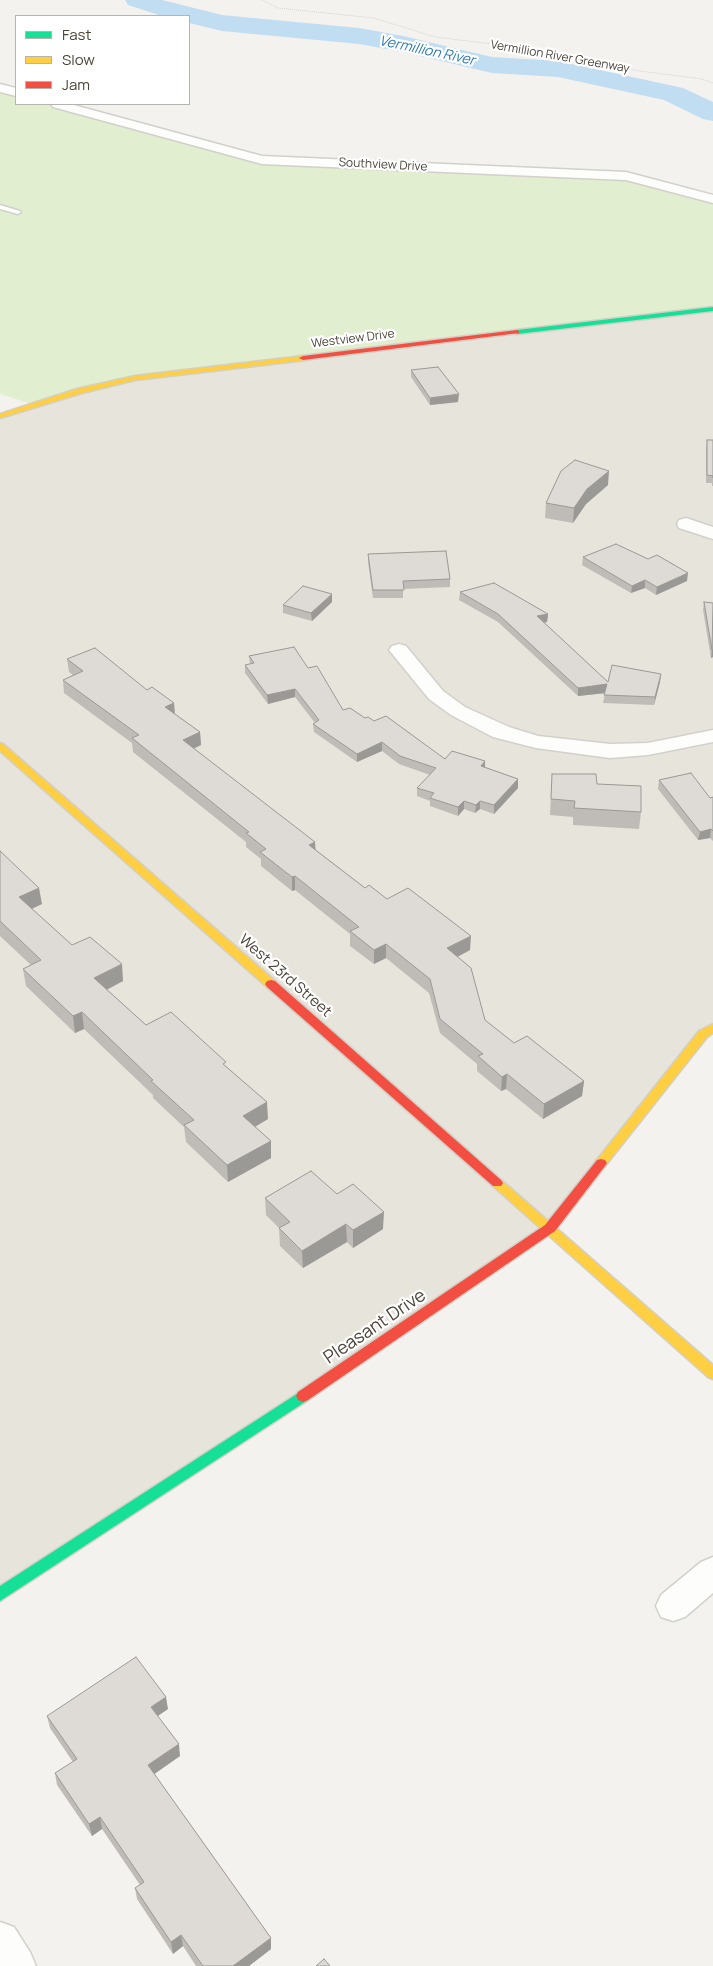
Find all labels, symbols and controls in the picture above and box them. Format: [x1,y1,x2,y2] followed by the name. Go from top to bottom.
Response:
[15,15,190,105] legend
[62,24,91,45] text: Fast
[378,33,476,69] water label: Vermillion River
[489,38,631,76] street label: Vermillion River Greenway
[62,49,95,70] text: Slow
[62,74,90,95] text: Jam
[338,155,428,175] street label: Southview Drive
[310,327,396,351] street label: Westview Drive
[235,931,335,1021] street label: West 23rd Street
[320,1285,430,1369] street label: Pleasant Drive

